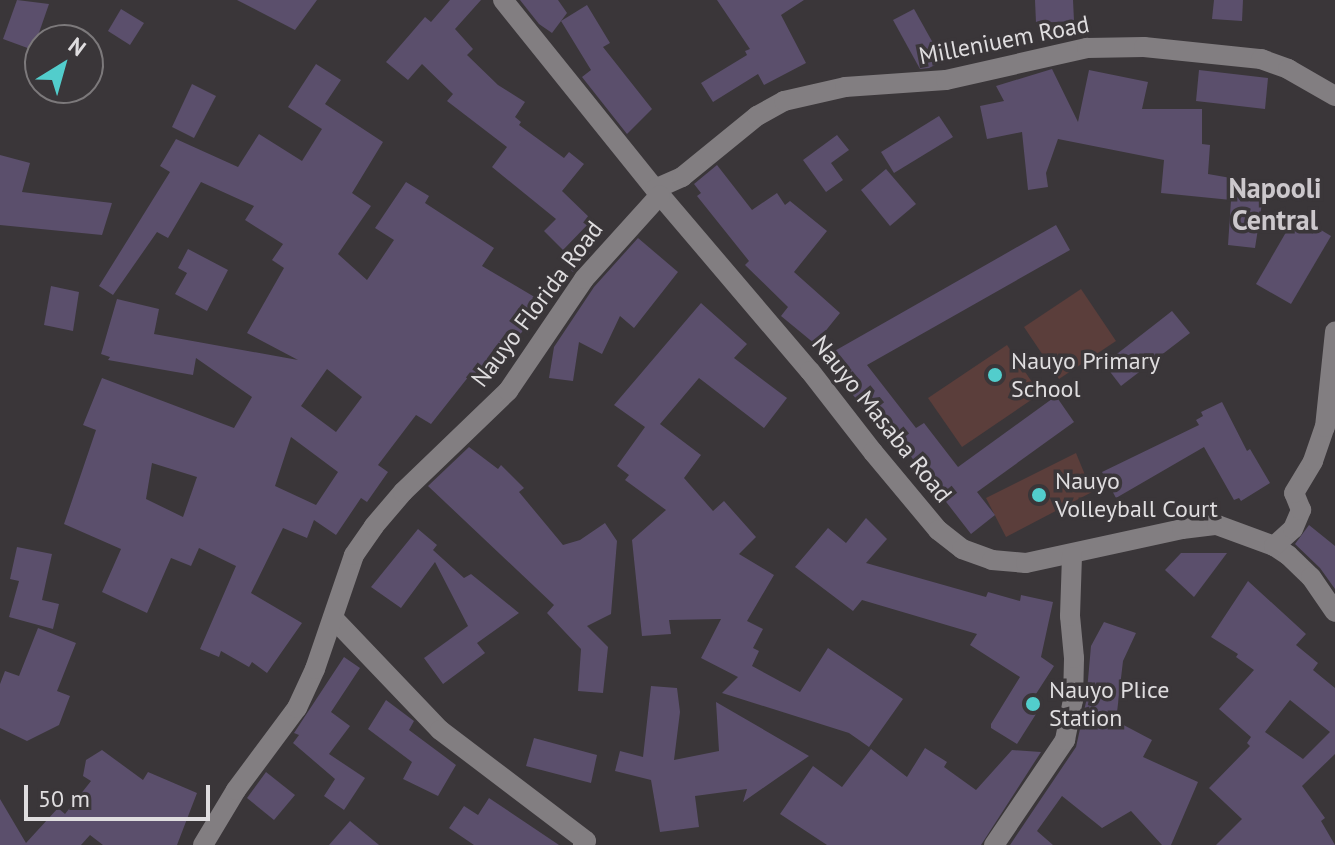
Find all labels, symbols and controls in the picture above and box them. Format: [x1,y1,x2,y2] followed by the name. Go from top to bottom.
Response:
[916,9,1092,71] street label: Milleniuem Road
[24,24,104,104] north arrow
[63,31,91,62] text: N
[1228,171,1322,237] district label: Napooli Central
[465,215,609,393] street label: Nauyo Florida Road
[806,330,958,508] street label: Nauyo Masaba Road
[1011,347,1160,403] place label: Nauyo Primary School
[986,366,1004,384] marker: Nauyo Primary School
[1055,467,1218,523] place label: Nauyo Volleyball Court
[1030,486,1048,504] marker: Nauyo Volleyball Court
[1049,676,1170,732] place label: Nauyo Plice Station
[1024,695,1042,713] marker: Nauyo Plice Station
[28,769,214,819] scale bar
[38,783,90,814] text: 50 m

